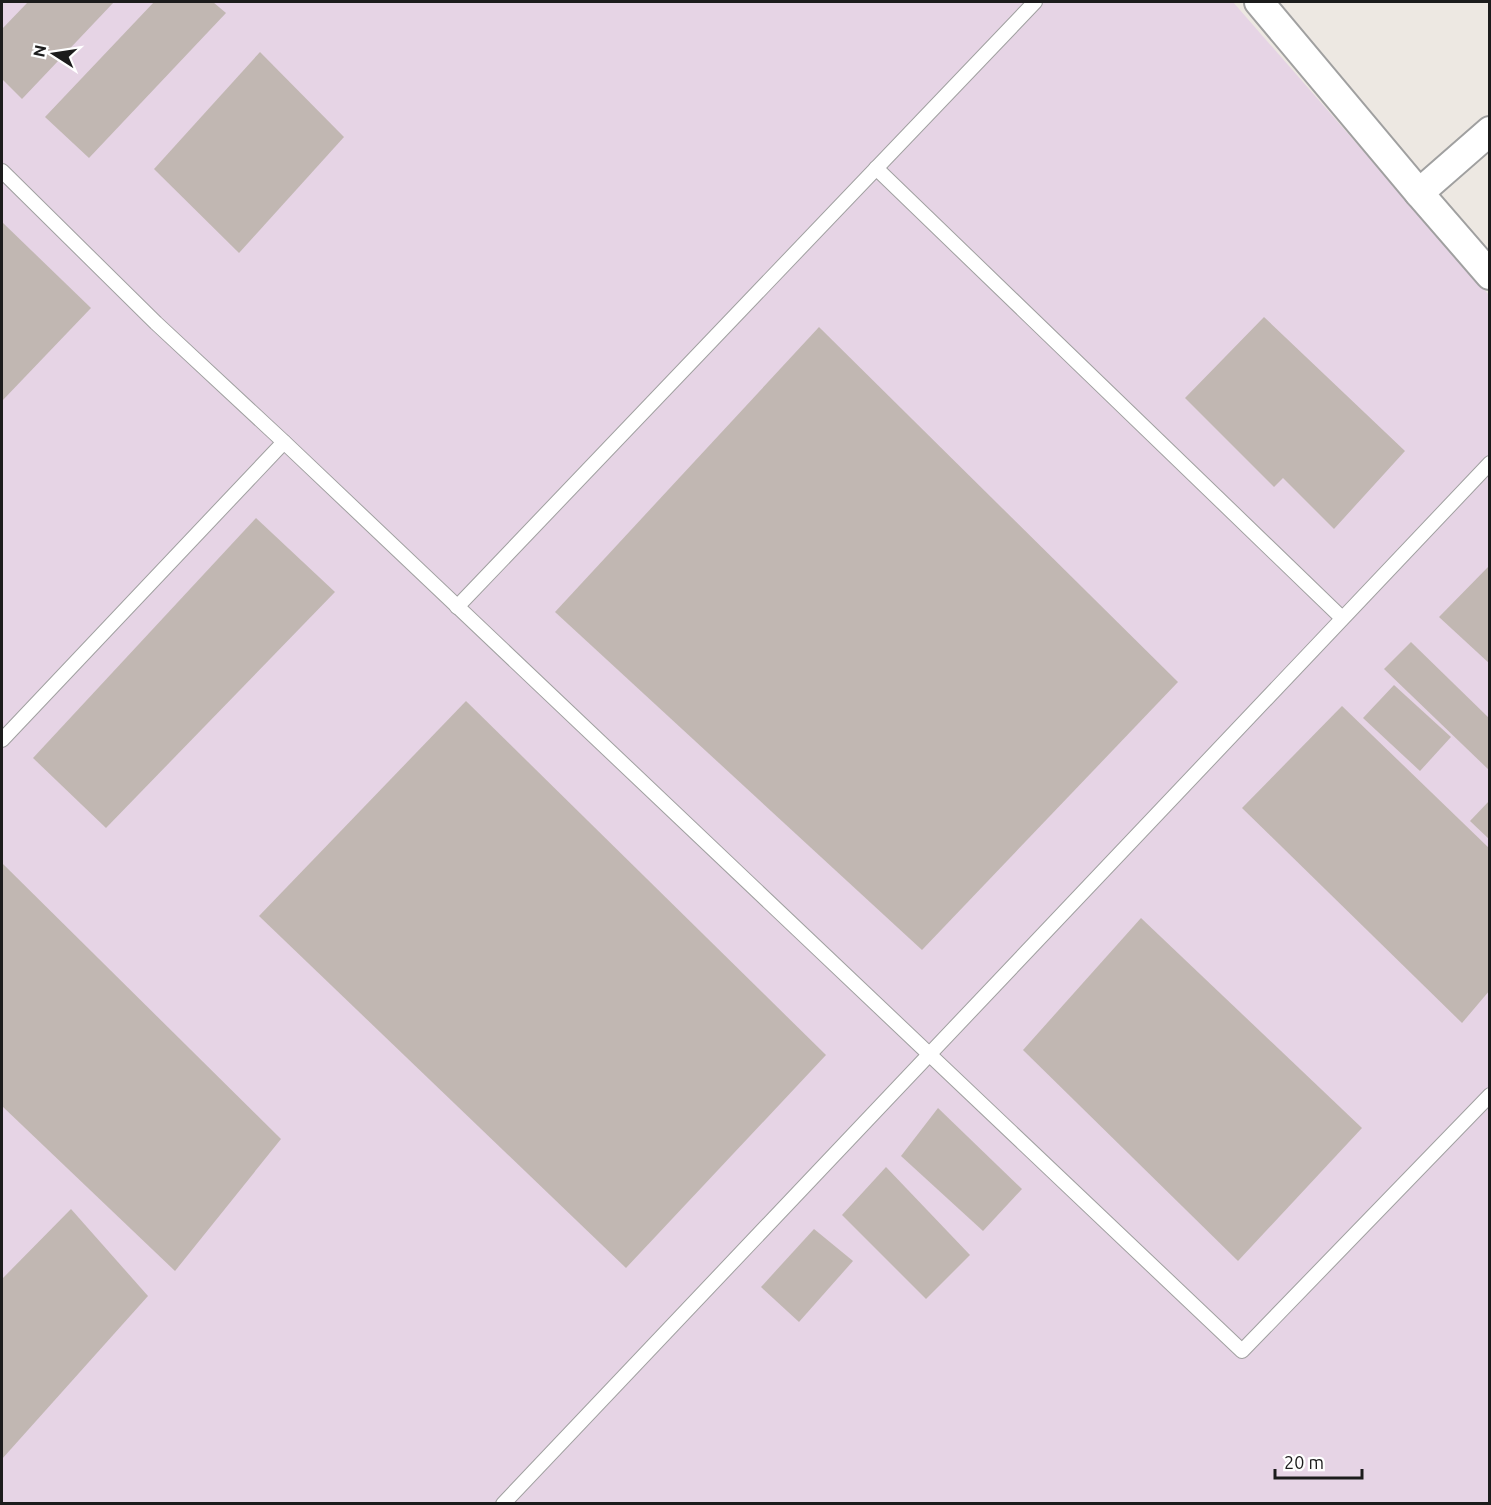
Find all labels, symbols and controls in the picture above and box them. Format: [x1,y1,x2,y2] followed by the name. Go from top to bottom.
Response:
[24,24,84,84] north arrow
[29,43,49,59] text: N
[1275,1442,1362,1480] scale bar
[1284,1452,1324,1472] text: 20 m

